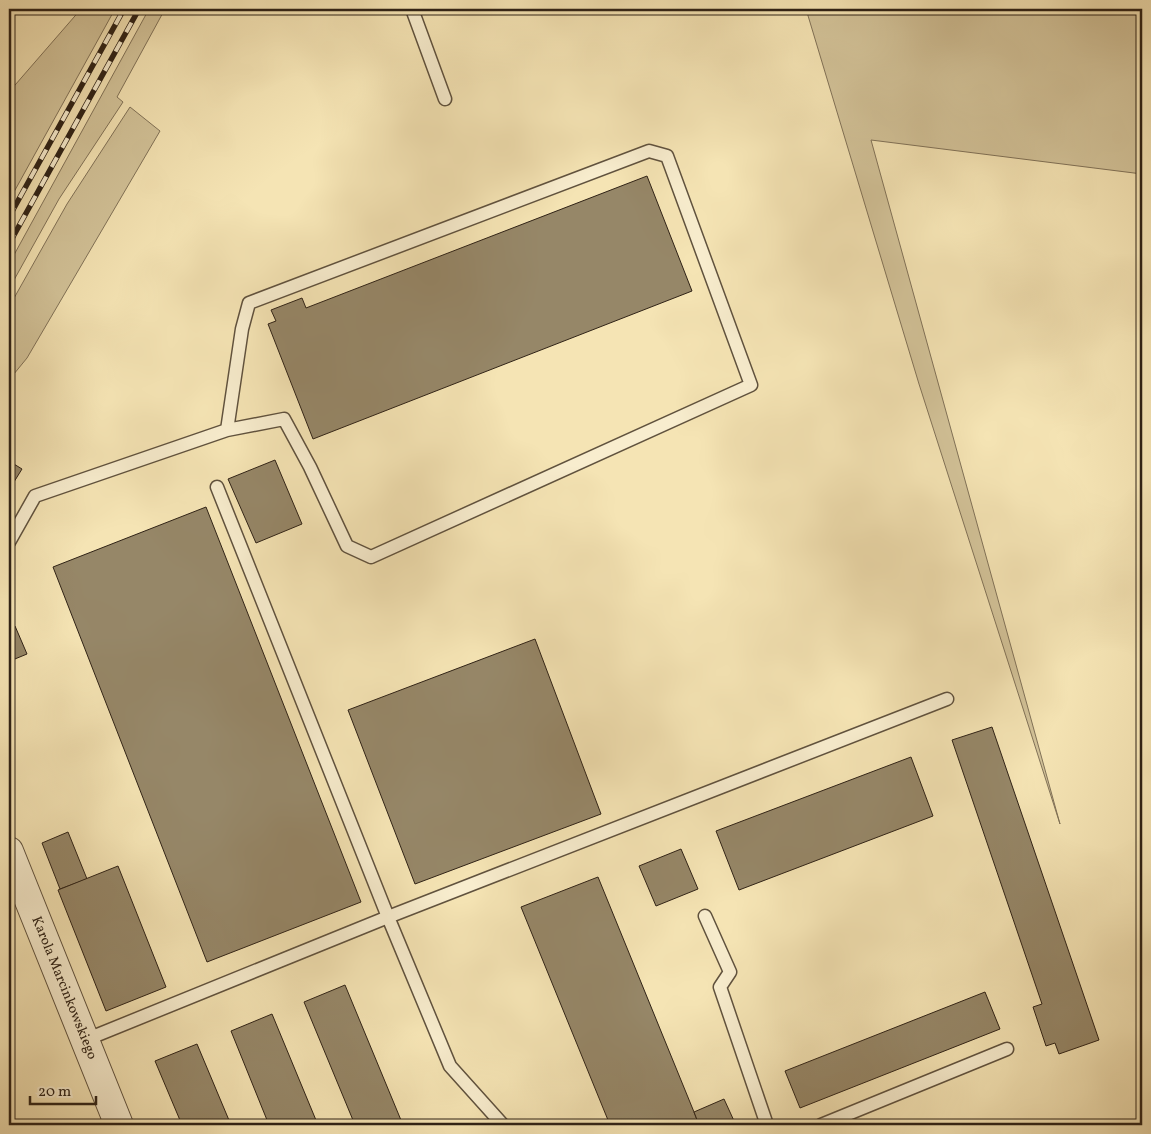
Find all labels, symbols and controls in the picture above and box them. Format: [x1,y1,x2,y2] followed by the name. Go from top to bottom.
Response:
[27,914,101,1062] street label: Karola Marcinkowskiego
[30,1074,96,1106] scale bar
[38,1082,71,1103] text: 20 m

